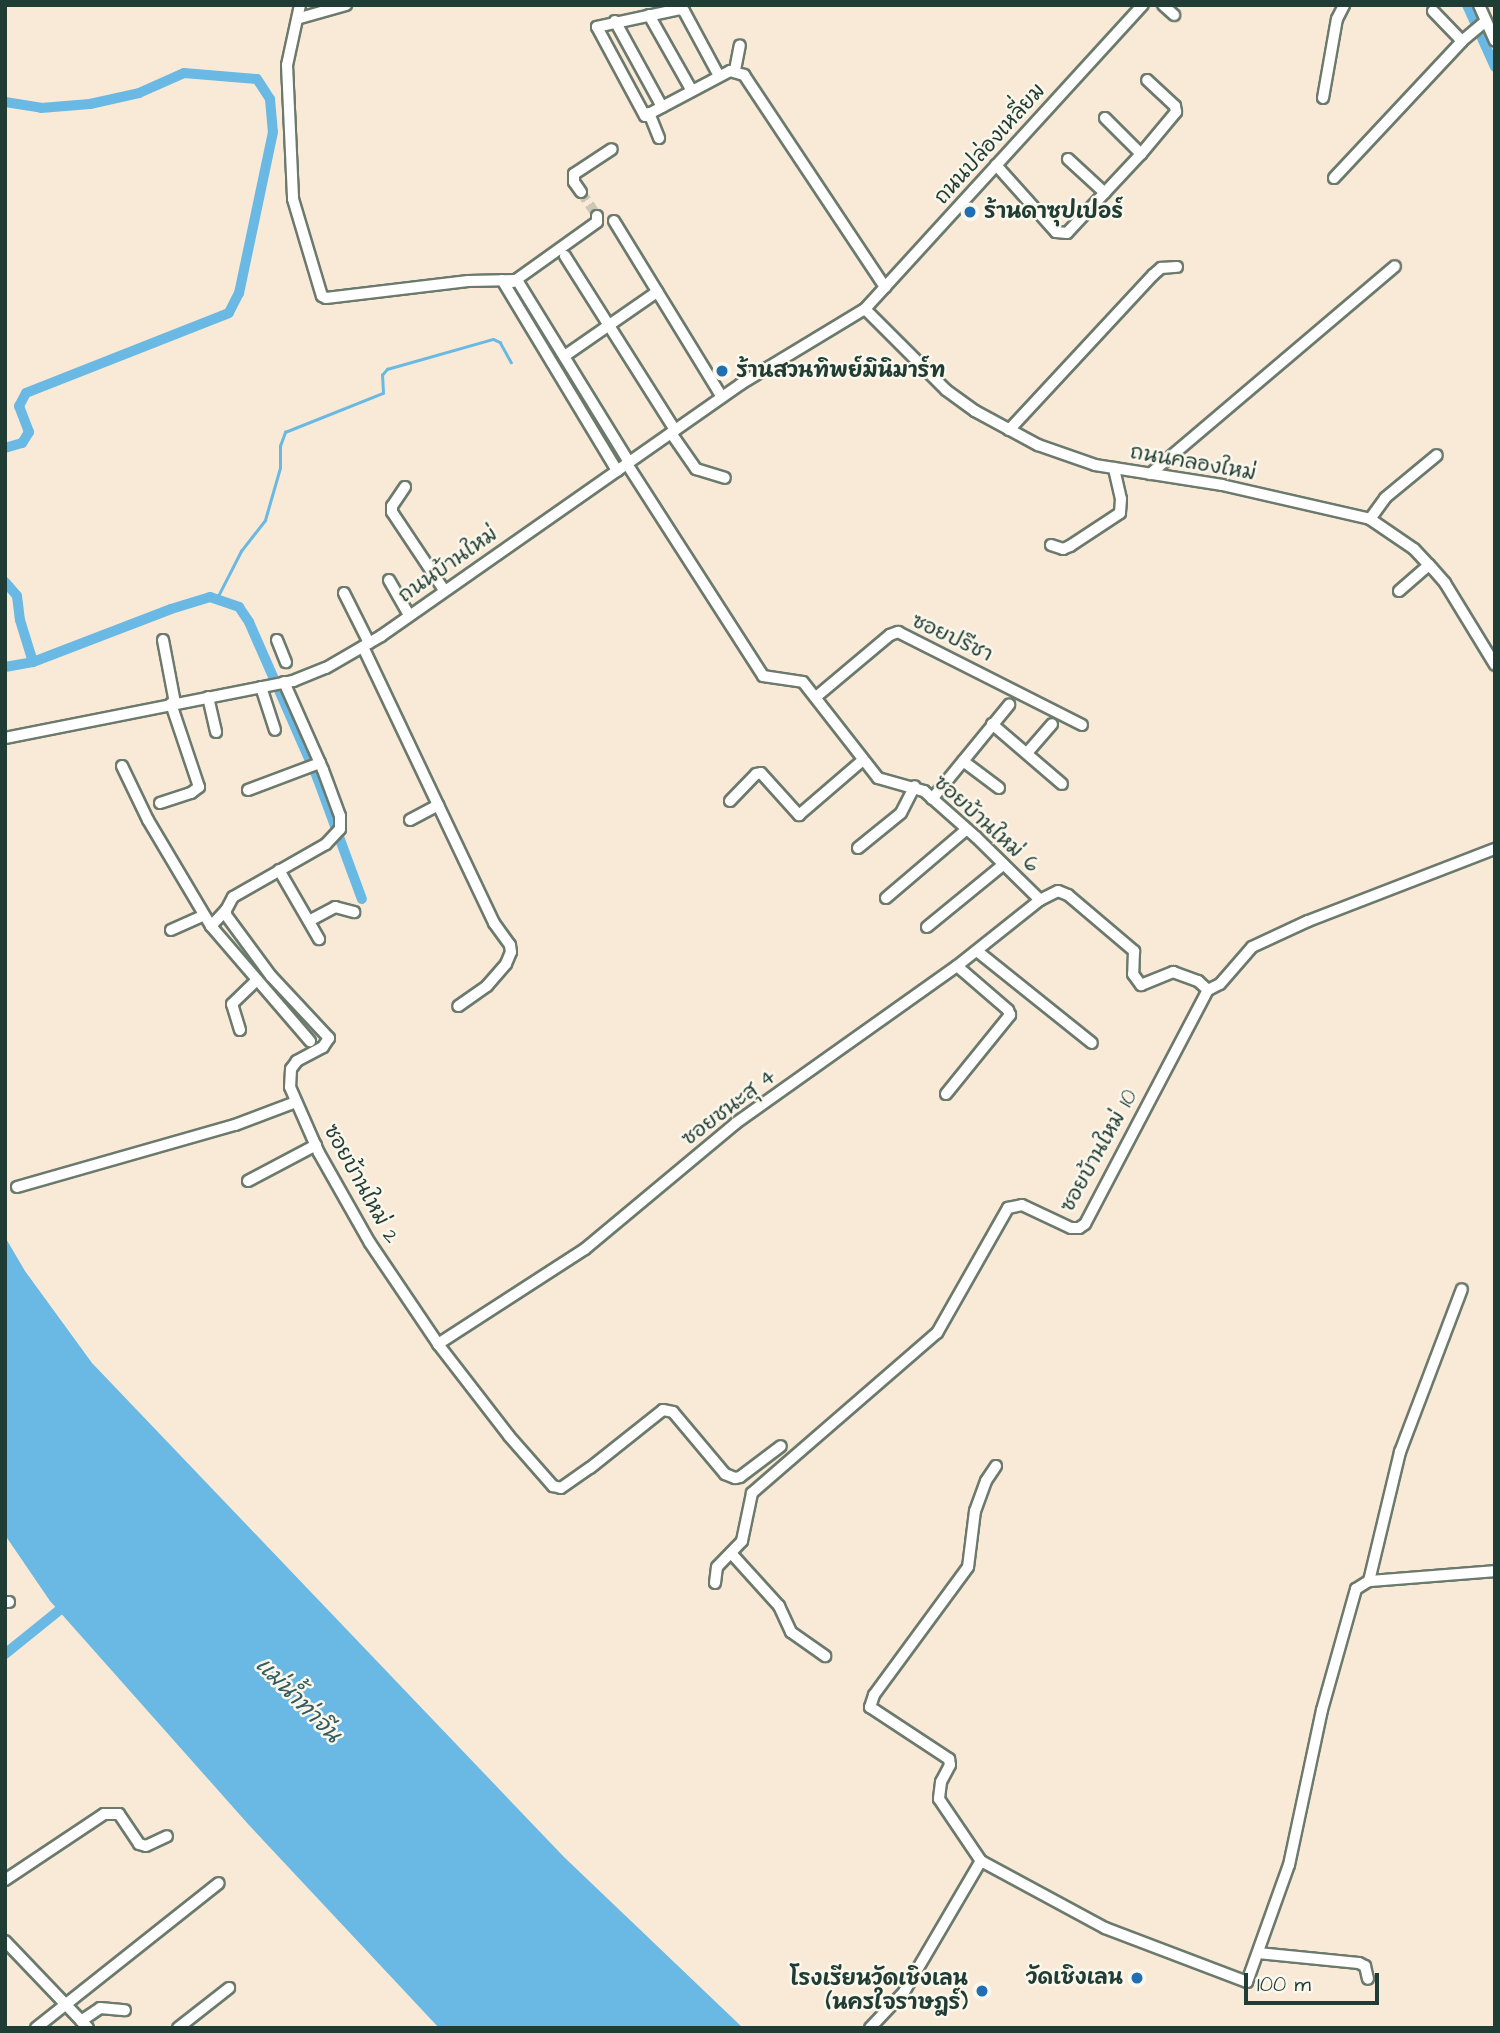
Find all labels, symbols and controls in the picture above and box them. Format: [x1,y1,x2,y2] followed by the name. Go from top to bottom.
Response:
[929,78,1051,210] street label: ถนนปล่องเหลี่ยม
[984,199,1123,225] place label: ร้านดาซุปเปอร์
[962,204,978,220] marker: ร้านดาซุปเปอร์
[736,358,946,384] place label: ร้านสวนทิพย์มินิมาร์ท
[714,363,730,379] marker: ร้านสวนทิพย์มินิมาร์ท
[1128,440,1258,486] street label: ถนนคลองใหม่
[393,522,503,608] street label: ถนนบ้านใหม่
[907,608,997,668] street label: ซอยปรีชา
[928,770,1044,878] street label: ซอยบ้านใหม่ 6
[677,1064,781,1152] street label: ซอยชนะสุ 4
[1055,1085,1143,1217] street label: ซอยบ้านใหม่ 10
[318,1120,404,1248] street label: ซอยบ้านใหม่ 2
[250,1652,346,1748] water label: แม่น้ำท่าจีน
[1248,1960,1383,2004] scale bar
[1026,1965,1123,1991] place label: วัดเชิงเลน
[790,1966,968,2016] place label: โรงเรียนวัดเชิงเลน (นครใจราษฎร์)
[1129,1970,1145,1986] marker: วัดเชิงเลน
[1257,1970,1311,1999] text: 100 m
[974,1983,990,1999] marker: โรงเรียนวัดเชิงเลน (นครใจราษฎร์)

